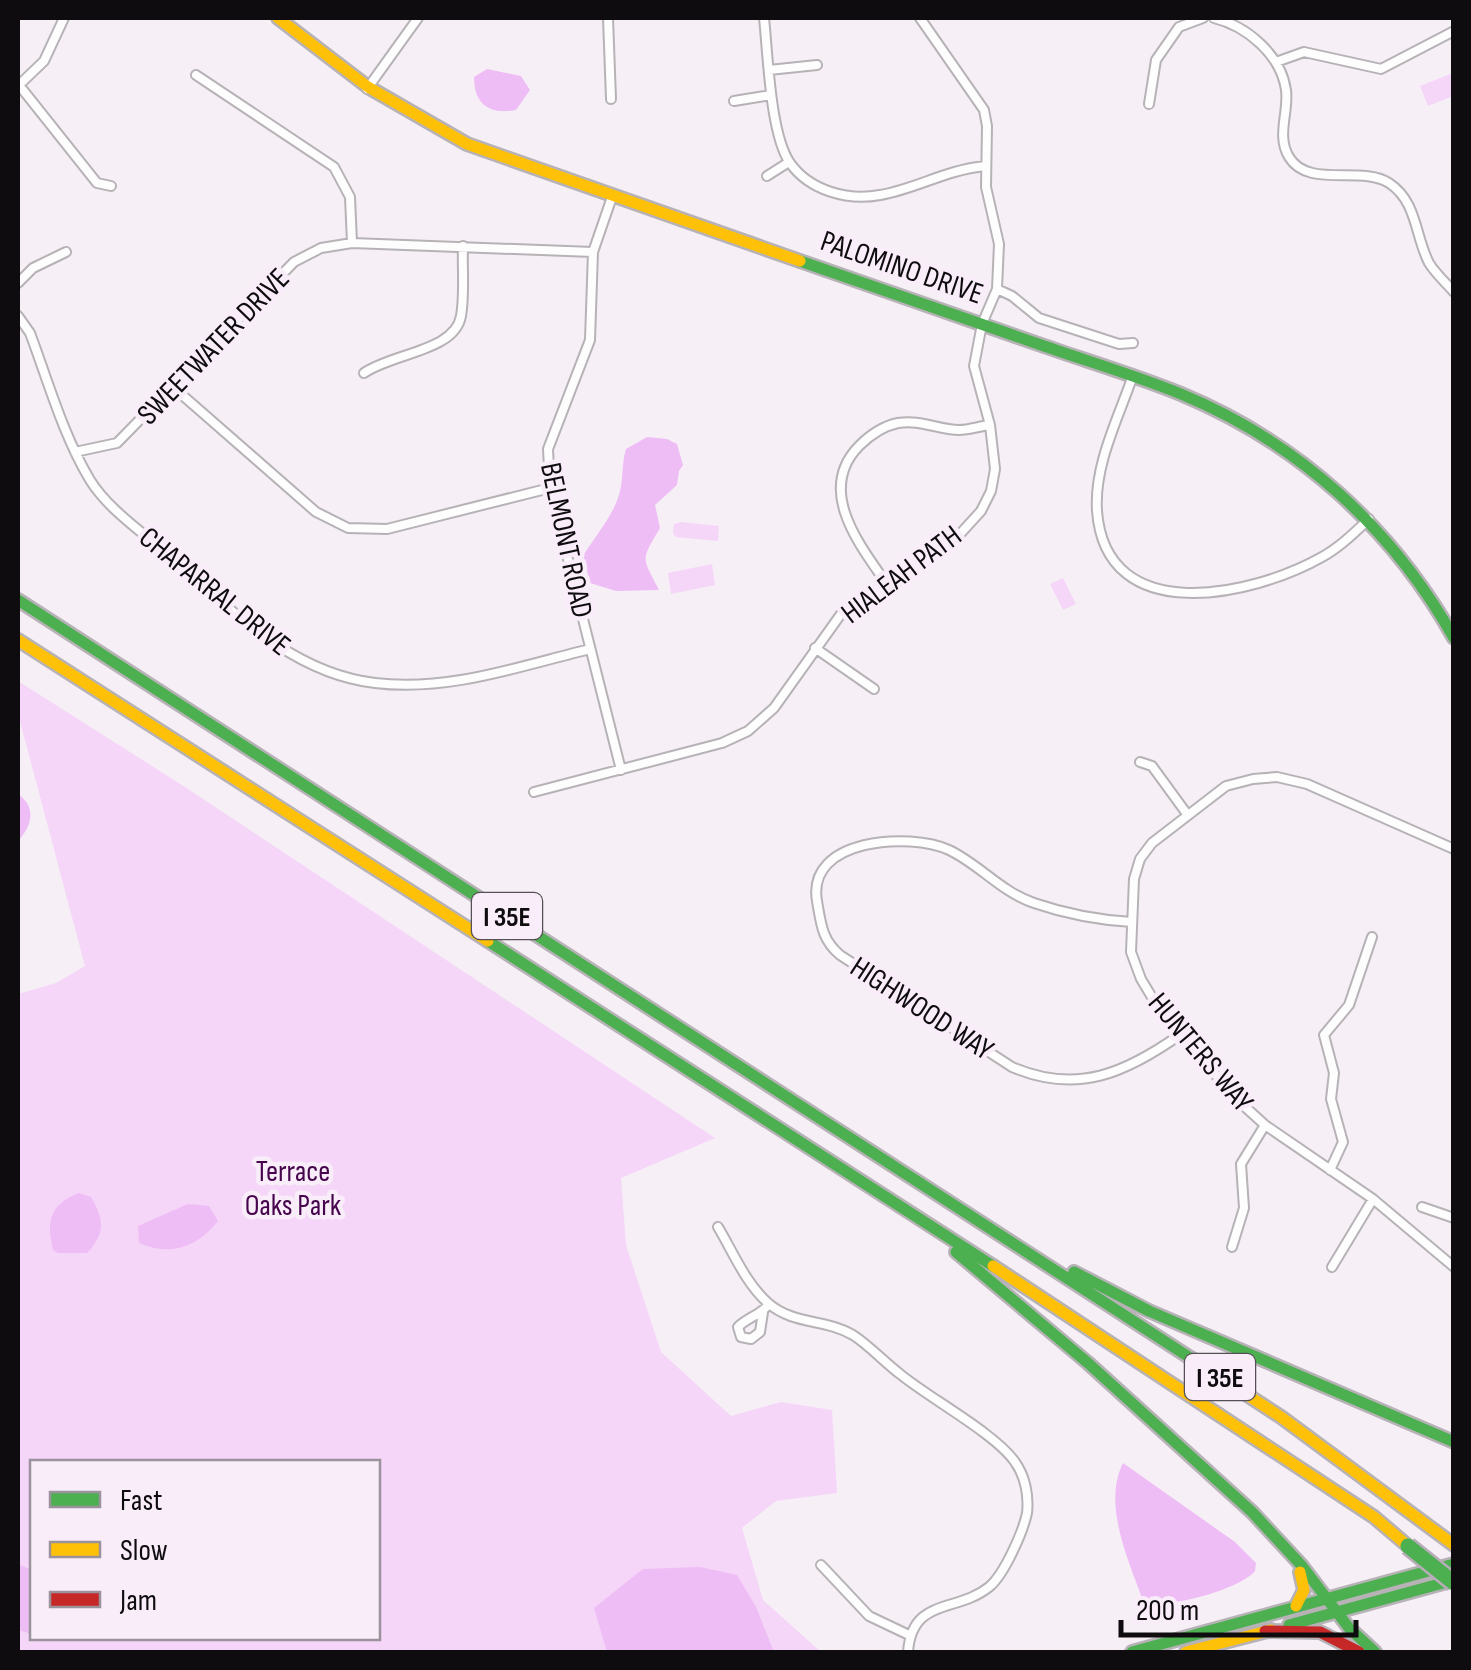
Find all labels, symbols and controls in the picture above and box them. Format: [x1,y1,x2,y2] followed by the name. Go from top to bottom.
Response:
[816,223,988,313] street label: PALOMINO DRIVE
[130,261,297,432] street label: SWEETWATER DRIVE
[532,459,600,621] street label: BELMONT ROAD
[834,518,969,632] street label: HIALEAH PATH
[131,520,297,664] street label: CHAPARRAL DRIVE
[472,893,542,939] road number: I 35E
[843,949,1000,1069] street label: HIGHWOOD WAY
[1140,986,1261,1120] street label: HUNTERS WAY
[245,1154,342,1224] park label: Terrace Oaks Park
[1185,1354,1255,1400] road number: I 35E
[30,1460,380,1640] legend
[120,1483,162,1519] text: Fast
[120,1533,168,1569] text: Slow
[1121,1575,1356,1637] scale bar
[119,1583,157,1619] text: Jam
[1136,1593,1199,1629] text: 200 m

